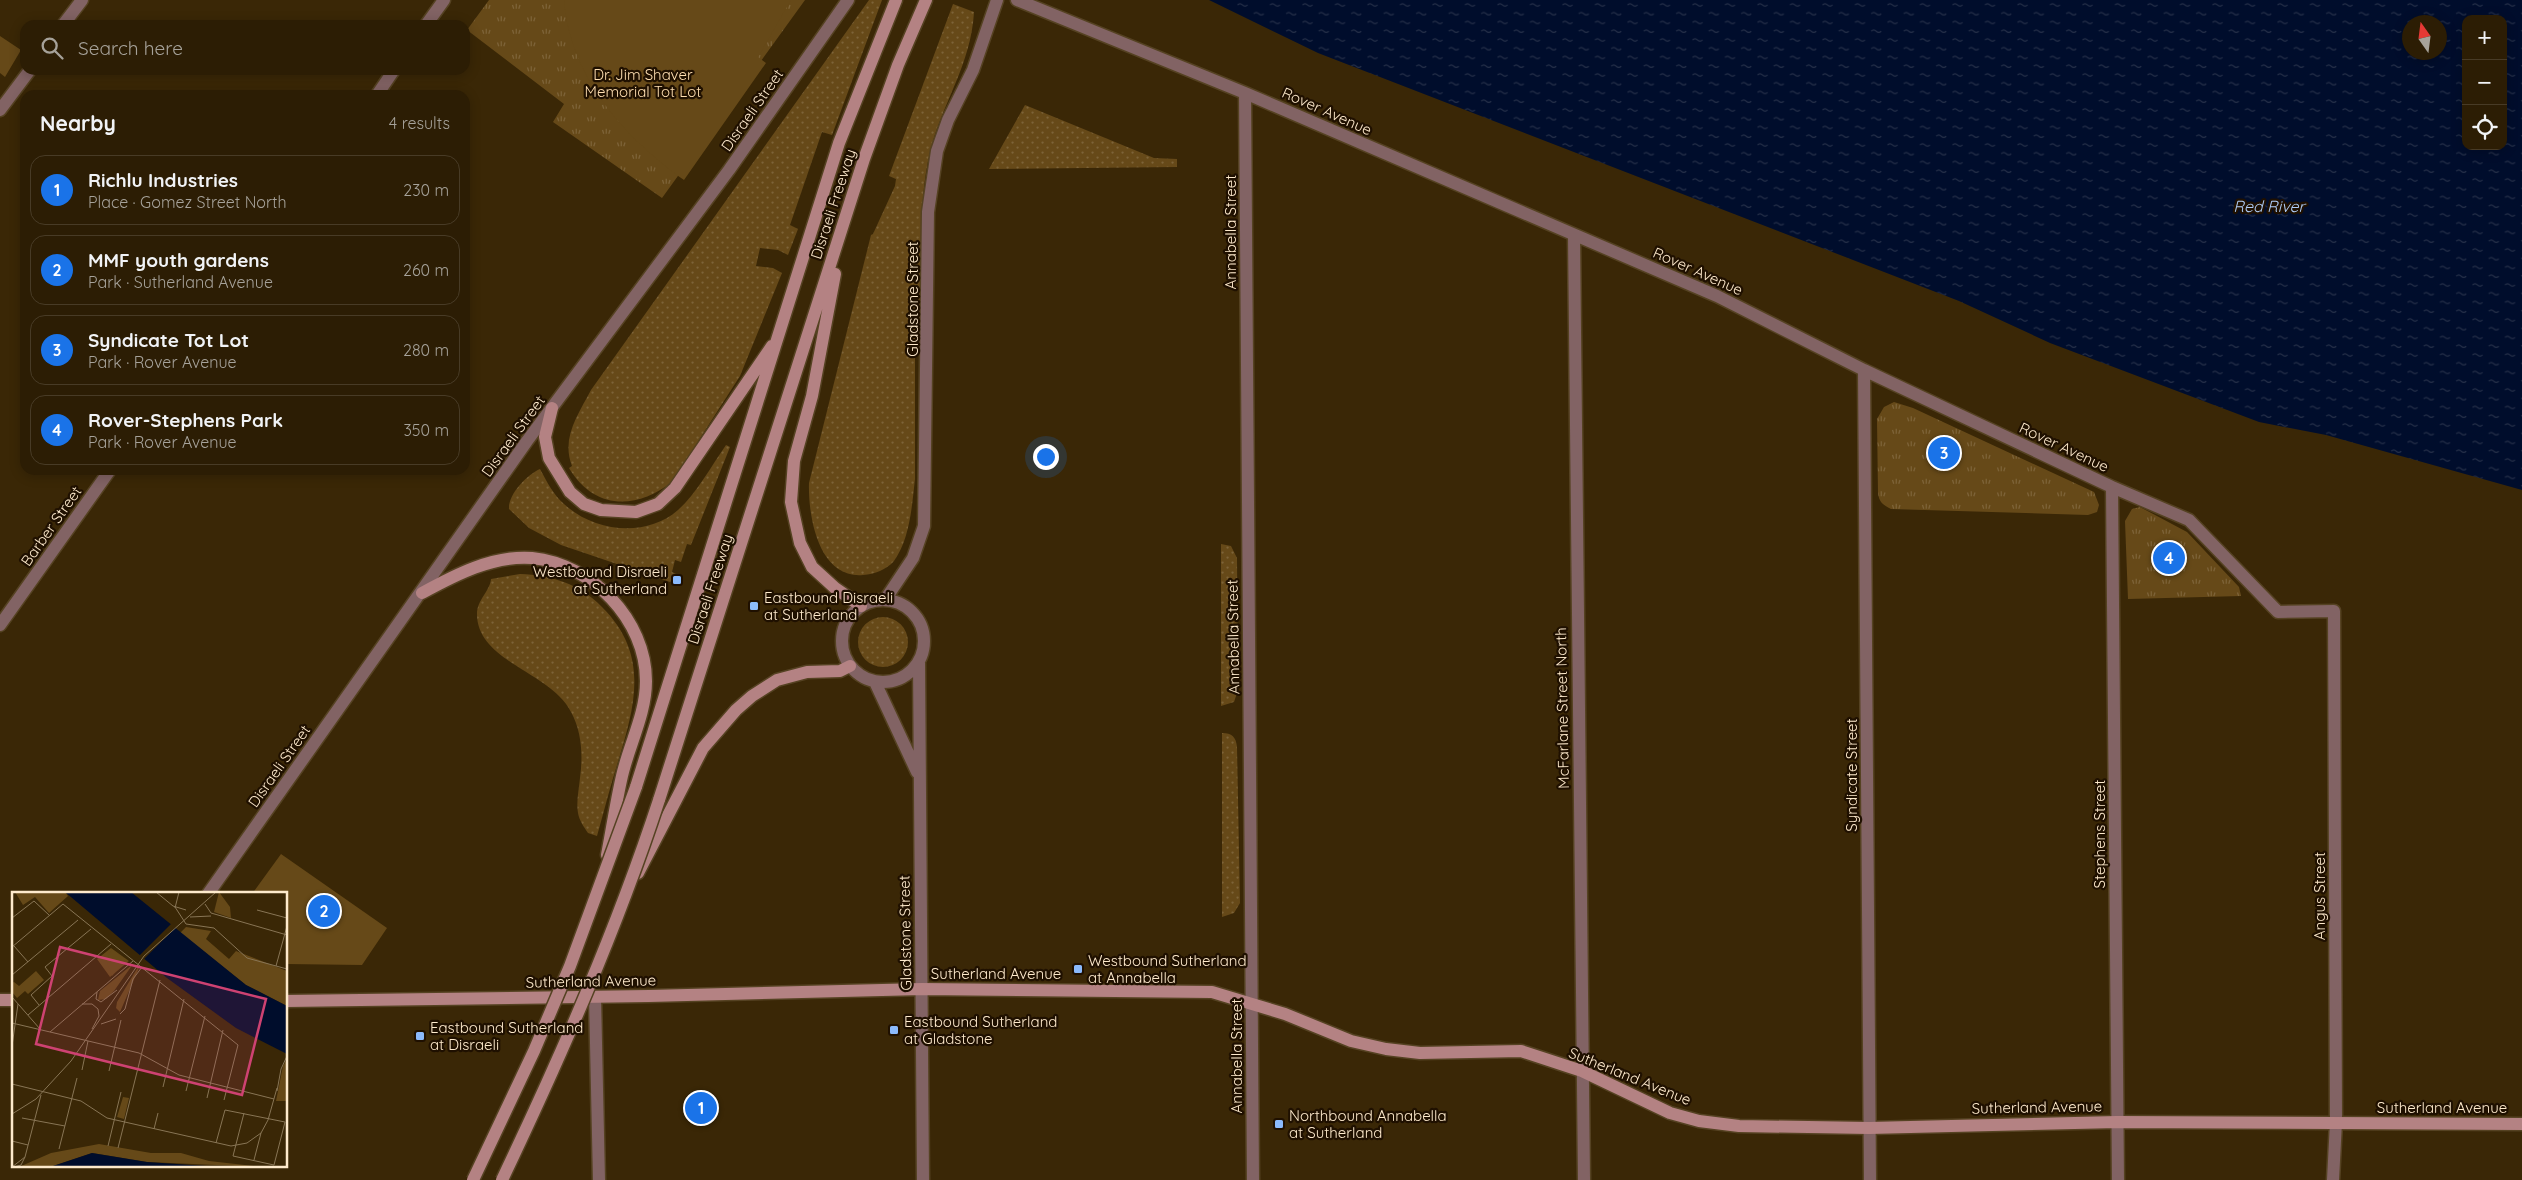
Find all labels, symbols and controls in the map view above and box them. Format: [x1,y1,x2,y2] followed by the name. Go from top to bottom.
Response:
[2402,15,2447,60] north arrow
[2462,15,2507,150] map controls
[2462,15,2507,60] button: +
[20,20,470,75] search box
[38,34,66,62] icon: search
[78,36,183,60] text: Search here
[2462,60,2507,105] button: −
[585,65,701,101] park label: Dr. Jim Shaver Memorial Tot Lot
[717,65,787,155] street label: Disraeli Street
[1279,83,1375,139] street label: Rover Avenue
[2462,105,2507,150] button: locate
[40,110,116,136] text: Nearby
[389,113,450,133] text: 4 results
[806,147,860,261] street label: Disraeli Freeway
[88,168,238,192] text: Richlu Industries
[1221,175,1240,289] street label: Annabella Street
[54,180,60,200] text: 1
[403,180,449,200] text: 230 m
[88,192,287,212] text: Place · Gomez Street North
[2233,196,2307,216] water label: Red River
[903,241,922,357] street label: Gladstone Street
[1650,243,1746,299] street label: Rover Avenue
[88,248,269,272] text: MMF youth gardens
[52,260,62,280] text: 2
[403,260,449,280] text: 260 m
[88,272,273,292] text: Park · Sutherland Avenue
[88,328,249,352] text: Syndicate Tot Lot
[53,340,61,360] text: 3
[403,340,449,360] text: 280 m
[88,352,237,372] text: Park · Rover Avenue
[477,392,549,480] street label: Disraeli Street
[88,408,283,432] text: Rover-Stephens Park
[2016,418,2112,476] street label: Rover Avenue
[52,420,62,440] text: 4
[403,420,449,440] text: 350 m
[88,432,237,452] text: Park · Rover Avenue
[1928,434,1960,472] pin: 3
[1033,444,1059,470] your location
[17,482,85,570] street label: Barber Street
[683,532,737,646] street label: Disraeli Freeway
[2153,539,2185,577] pin: 4
[533,562,667,598] place label: Westbound Disraeli at Sutherland
[671,574,683,586] marker: Westbound Disraeli at Sutherland
[1222,579,1244,695] street label: Annabella Street
[764,588,893,624] place label: Eastbound Disraeli at Sutherland
[748,600,760,612] marker: Eastbound Disraeli at Sutherland
[1551,627,1573,789] street label: McFarlane Street North
[1842,718,1861,832] street label: Syndicate Street
[244,721,314,811] street label: Disraeli Street
[2090,780,2109,888] street label: Stephens Street
[2310,852,2329,940] street label: Angus Street
[894,875,916,991] street label: Gladstone Street
[12,892,288,1168] inset map
[308,892,340,930] pin: 2
[1088,951,1247,987] place label: Westbound Sutherland at Annabella
[1072,963,1084,975] marker: Westbound Sutherland at Annabella
[931,964,1061,983] street label: Sutherland Avenue
[526,970,656,992] street label: Sutherland Avenue
[1227,999,1246,1113] street label: Annabella Street
[904,1012,1057,1048] place label: Eastbound Sutherland at Gladstone
[430,1018,583,1054] place label: Eastbound Sutherland at Disraeli
[888,1024,900,1036] marker: Eastbound Sutherland at Gladstone
[414,1030,426,1042] marker: Eastbound Sutherland at Disraeli
[1566,1043,1694,1109] street label: Sutherland Avenue
[685,1089,717,1127] pin: 1
[1972,1096,2102,1118] street label: Sutherland Avenue
[2377,1098,2507,1117] street label: Sutherland Avenue
[1289,1106,1447,1142] place label: Northbound Annabella at Sutherland
[1273,1118,1285,1130] marker: Northbound Annabella at Sutherland

